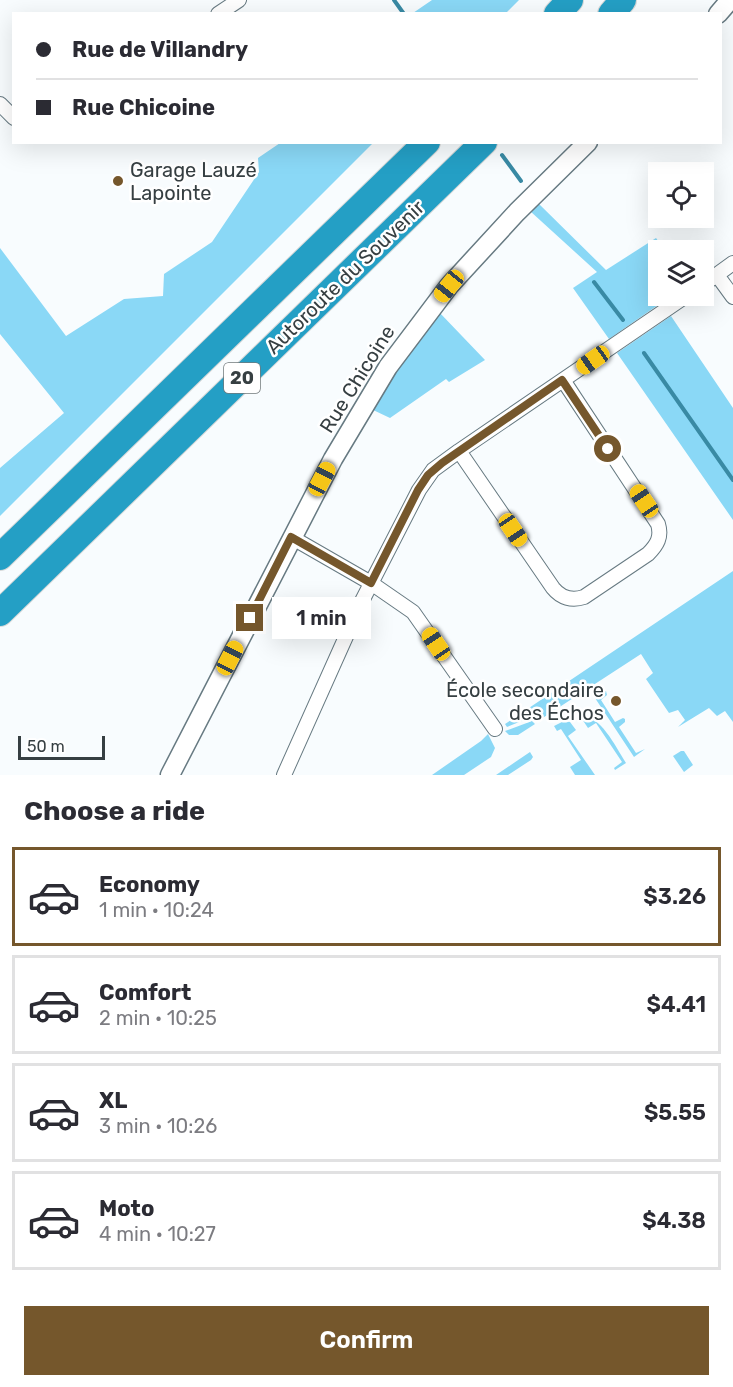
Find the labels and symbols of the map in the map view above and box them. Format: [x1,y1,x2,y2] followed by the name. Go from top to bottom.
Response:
[130,158,257,205] place label: Garage Lauzé Lapointe
[111,174,125,188] marker: Garage Lauzé Lapointe
[261,195,429,359] street label: Autoroute du Souvenir
[431,266,467,306] car
[314,321,400,437] street label: Rue Chicoine
[573,342,613,378] car
[224,363,260,393] road number: 20
[594,435,621,462] route start
[306,459,338,499] car
[626,481,662,521] car
[495,510,531,550] car
[271,597,370,639] callout: 1 min
[236,604,263,631] route end
[418,624,454,664] car
[214,638,246,678] car
[446,678,604,725] place label: École secondaire des Échos
[609,694,623,708] marker: École secondaire des Échos
[18,733,105,760] scale bar

